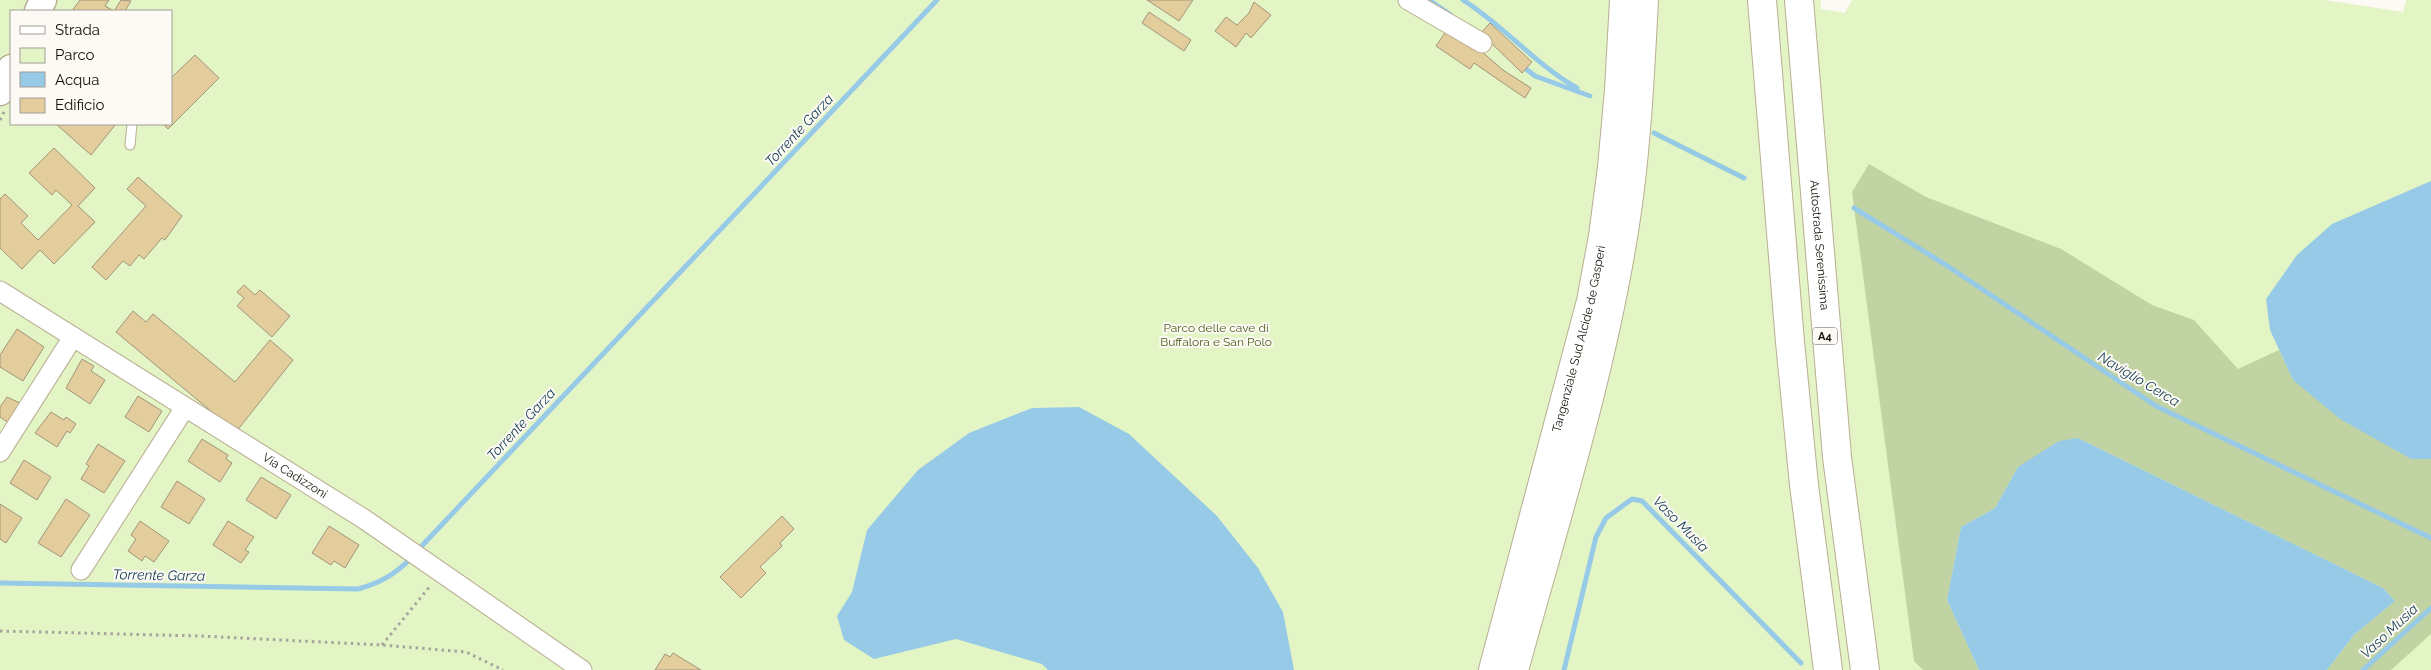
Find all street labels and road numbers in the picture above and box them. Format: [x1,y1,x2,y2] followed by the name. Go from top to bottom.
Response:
[1807,179,1832,311] street label: Autostrada Serenissima
[1549,244,1608,434] street label: Tangenziale Sud Alcide de Gasperi
[1812,328,1838,344] road number: A4
[260,450,330,501] street label: Via Cadizzoni

